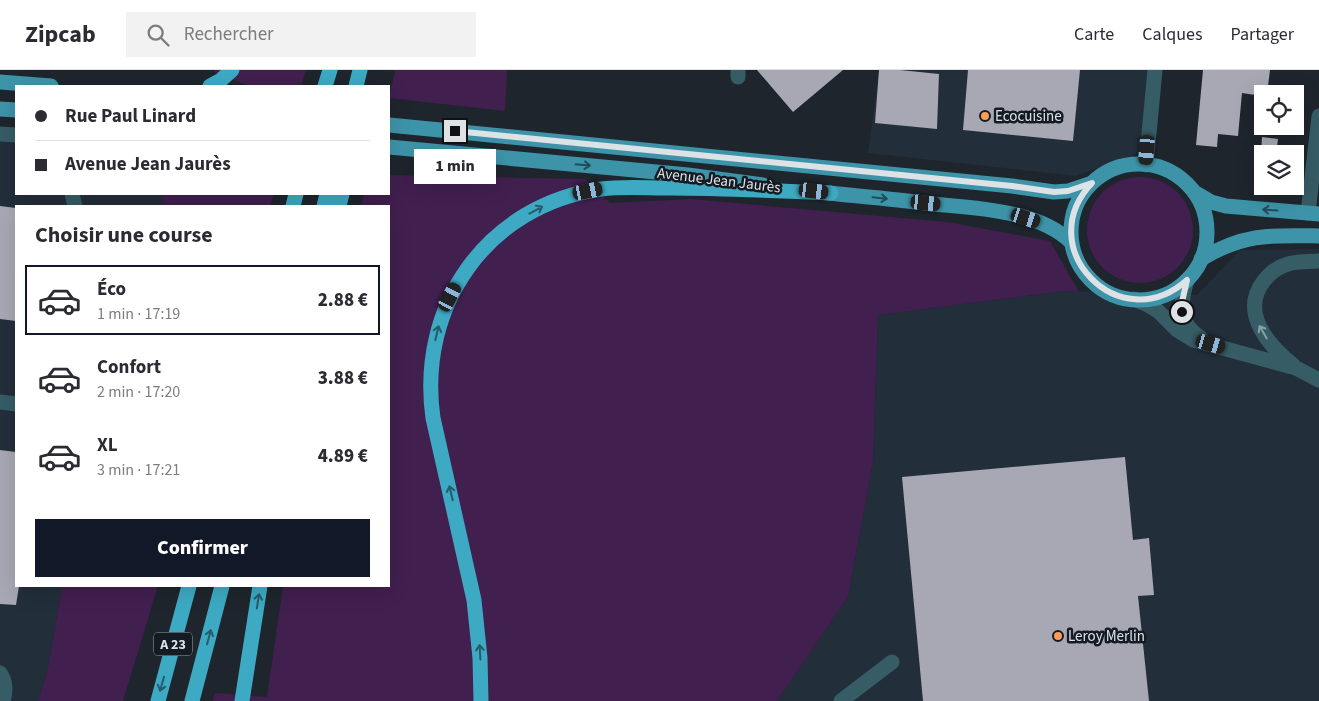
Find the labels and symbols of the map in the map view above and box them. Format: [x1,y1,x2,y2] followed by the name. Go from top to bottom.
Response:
[995,106,1062,127] place label: Ecocuisine
[979,110,991,122] marker: Ecocuisine
[444,120,466,142] route end
[1138,134,1155,166] car
[414,148,496,184] callout: 1 min
[575,160,591,170] one-way arrow
[656,163,782,198] street label: Avenue Jean Jaurès
[571,181,604,201] car
[798,182,829,200] car
[872,193,888,203] one-way arrow
[910,194,941,212] car
[528,205,543,215] one-way arrow
[1009,206,1042,230] car
[1263,206,1279,215] one-way arrow
[436,280,463,314] car
[1171,301,1193,323] route start
[433,325,442,341] one-way arrow
[1258,325,1268,340] one-way arrow
[1194,333,1227,355] car
[446,485,455,501] one-way arrow
[253,593,263,609] one-way arrow
[1068,626,1145,647] place label: Leroy Merlin
[205,629,214,645] one-way arrow
[1052,630,1064,642] marker: Leroy Merlin
[154,632,192,656] road number: A 23
[475,645,484,661] one-way arrow
[157,675,167,691] one-way arrow

